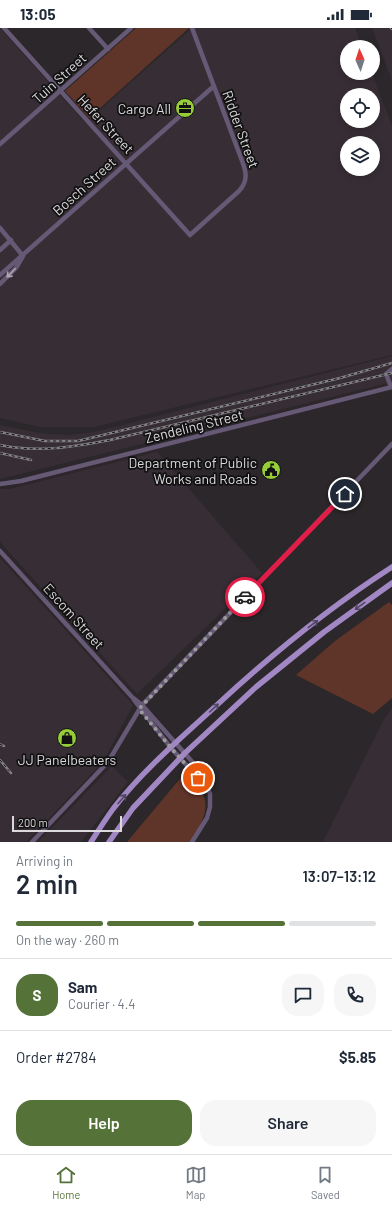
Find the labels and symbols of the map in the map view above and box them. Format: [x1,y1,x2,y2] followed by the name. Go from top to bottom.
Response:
[340,40,380,80] north arrow
[28,49,90,107] street label: Tuin Street
[219,88,263,170] street label: Ridder Street
[74,91,138,157] street label: Hefer Street
[174,97,196,119] office icon: Cargo All
[118,100,171,117] place label: Cargo All
[49,153,119,219] street label: Bosch Street
[6,268,16,278] one-way arrow
[143,406,245,446] street label: Zendeling Street
[128,454,257,487] place label: Department of Public Works and Roads
[260,459,282,481] public building icon: Department of Public Works and Roads
[328,477,362,511] pin
[225,577,265,617] courier
[40,580,108,652] street label: Escom Street
[355,601,366,610] one-way arrow
[307,620,318,628] one-way arrow
[209,703,219,712] one-way arrow
[56,727,78,749] shop icon: JJ Panelbeaters
[18,751,117,768] place label: JJ Panelbeaters
[181,761,215,795] pin
[117,794,126,804] one-way arrow
[12,814,122,833] scale bar

